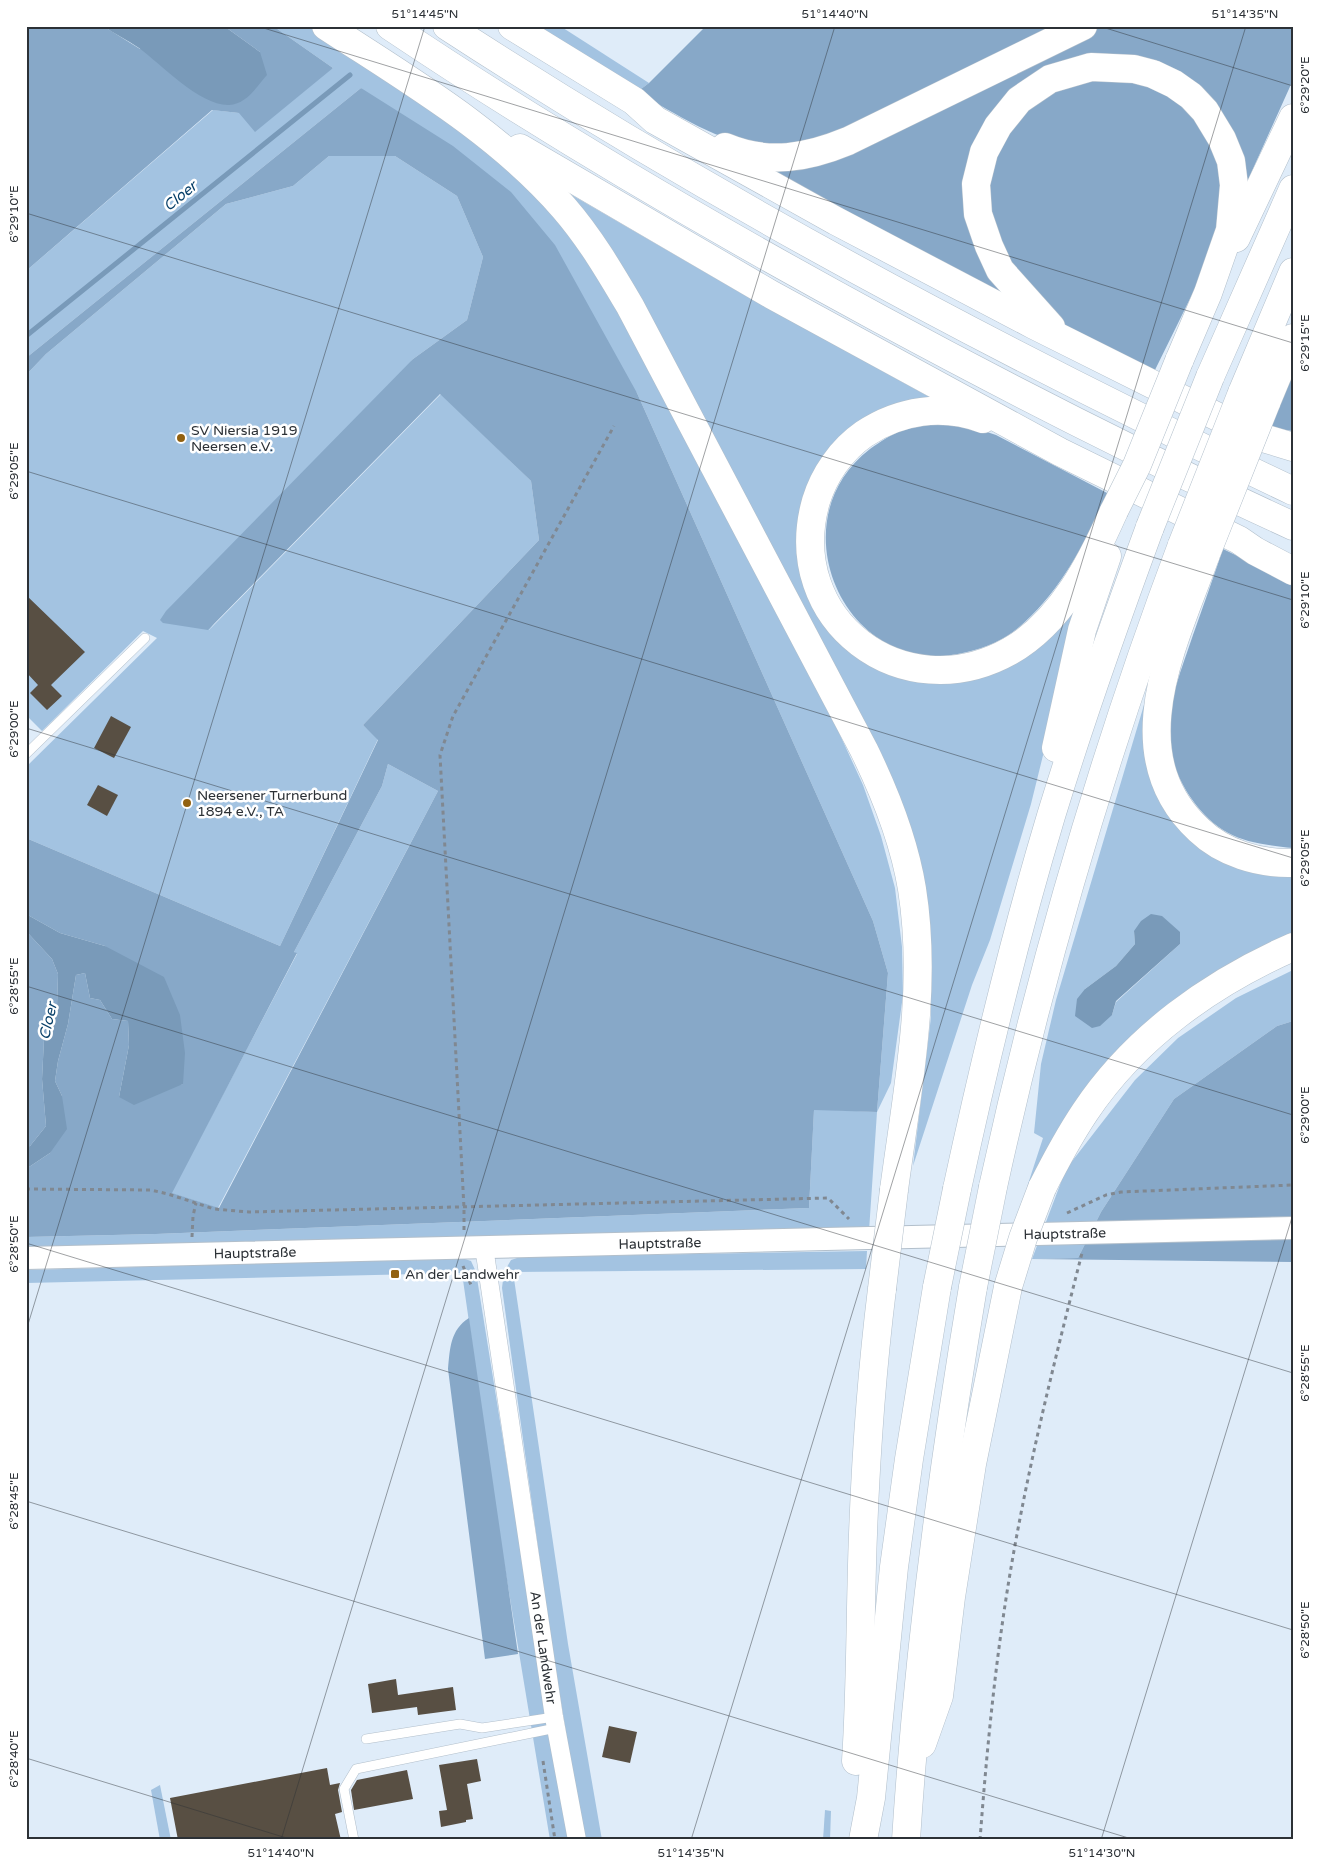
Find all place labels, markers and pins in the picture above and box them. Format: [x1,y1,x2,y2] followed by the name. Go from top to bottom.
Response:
[191,422,298,455] place label: SV Niersia 1919 Neersen e.V.
[175,432,187,444] marker: SV Niersia 1919 Neersen e.V.
[197,787,347,820] place label: Neersener Turnerbund 1894 e.V., TA
[181,797,193,809] marker: Neersener Turnerbund 1894 e.V., TA
[405,1266,520,1283] place label: An der Landwehr
[389,1268,401,1280] marker: An der Landwehr

